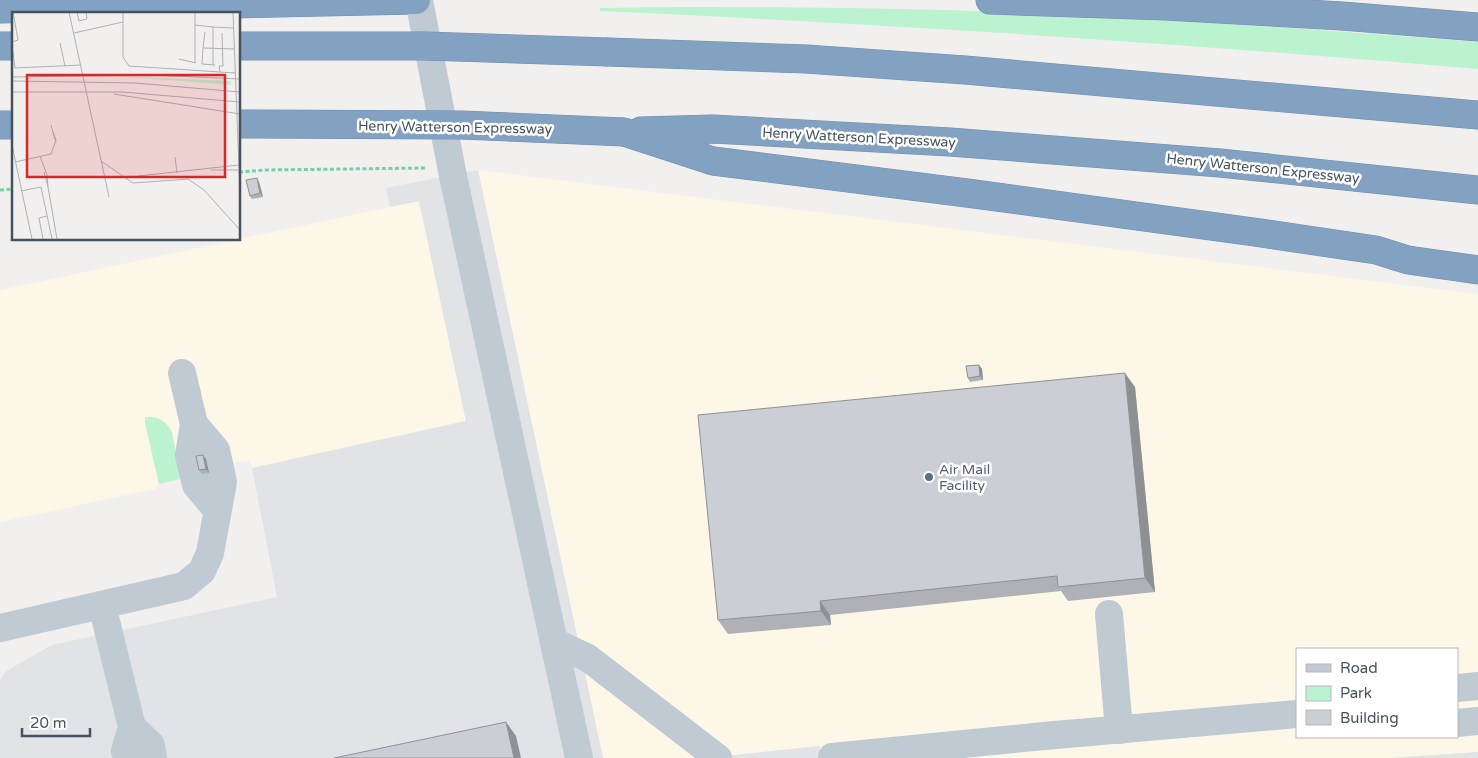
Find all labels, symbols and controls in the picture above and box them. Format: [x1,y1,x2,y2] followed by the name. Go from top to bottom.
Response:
[12,12,240,240] inset map
[358,117,553,138] street label: Henry Watterson Expressway
[762,124,957,151] street label: Henry Watterson Expressway
[1166,150,1361,187] street label: Henry Watterson Expressway
[939,461,990,494] place label: Air Mail Facility
[923,471,935,483] marker: Air Mail Facility
[1296,648,1458,738] legend
[1340,659,1378,677] text: Road
[1340,684,1372,702] text: Park
[22,706,90,738] scale bar
[1340,709,1399,727] text: Building
[30,714,67,732] text: 20 m

